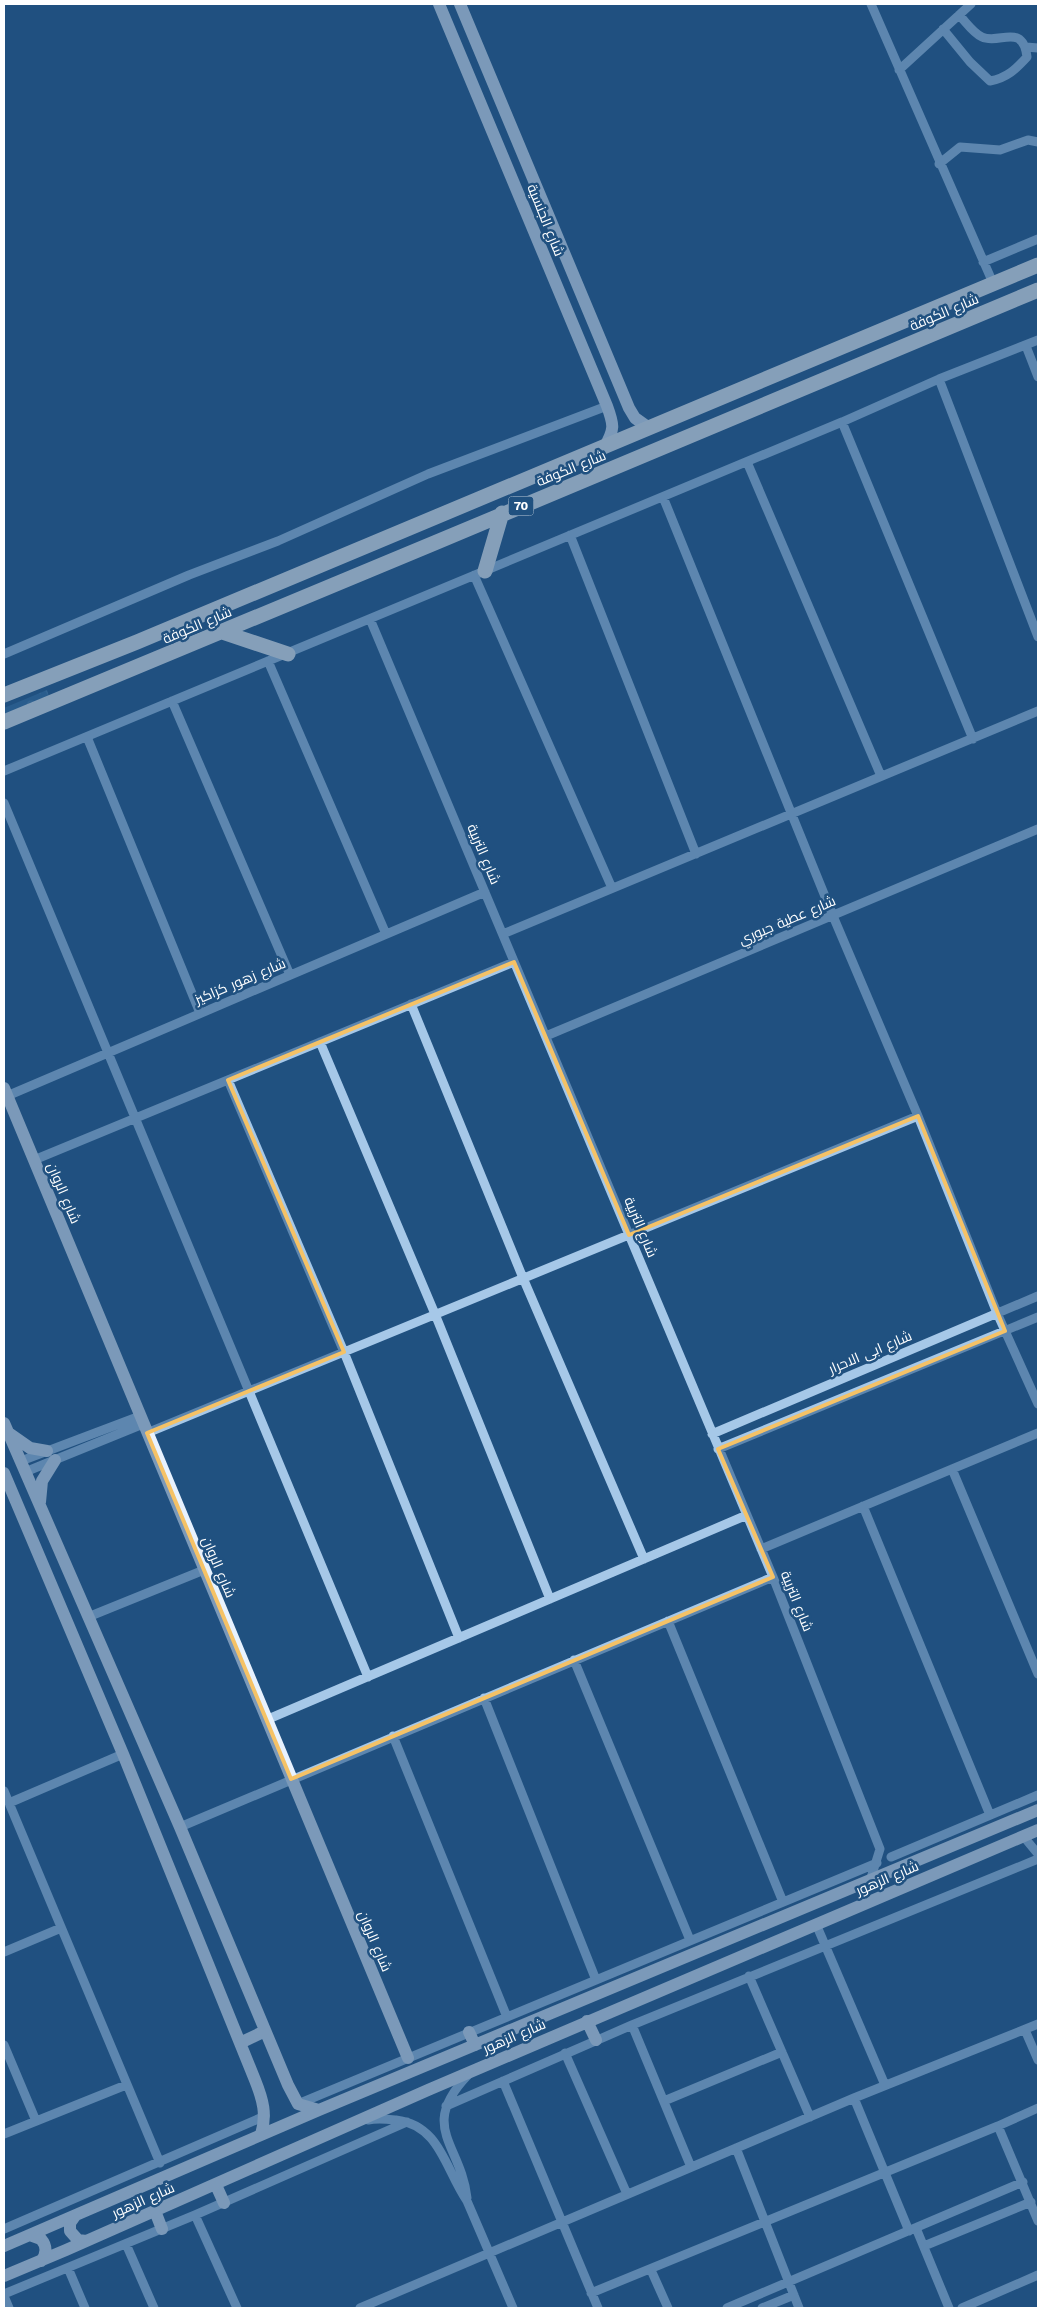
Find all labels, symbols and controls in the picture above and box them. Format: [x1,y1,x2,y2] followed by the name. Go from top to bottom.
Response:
[523,182,568,259] street label: شارع الجنسية
[907,290,981,335] street label: شارع الكوفة
[534,447,608,490] street label: شارع الكوفة
[508,496,534,516] road number: 70
[160,603,234,648] street label: شارع الكوفة
[463,822,504,887] street label: شارع التربية
[736,892,839,951] street label: شارع عطية جبوري
[191,955,288,1009] street label: شارع زهور كزاكيز
[43,1160,84,1226] street label: شارع الروان
[620,1195,661,1260] street label: شارع التربية
[825,1327,914,1378] street label: شارع ابی الاحرار
[198,1534,239,1600] street label: شارع الروان
[777,1568,816,1634] street label: شارع التربية
[852,1858,921,1900] street label: شارع الزهور
[354,1908,395,1974] street label: شارع الروان
[479,2016,548,2058] street label: شارع الزهور
[108,2179,177,2222] street label: شارع الزهور

